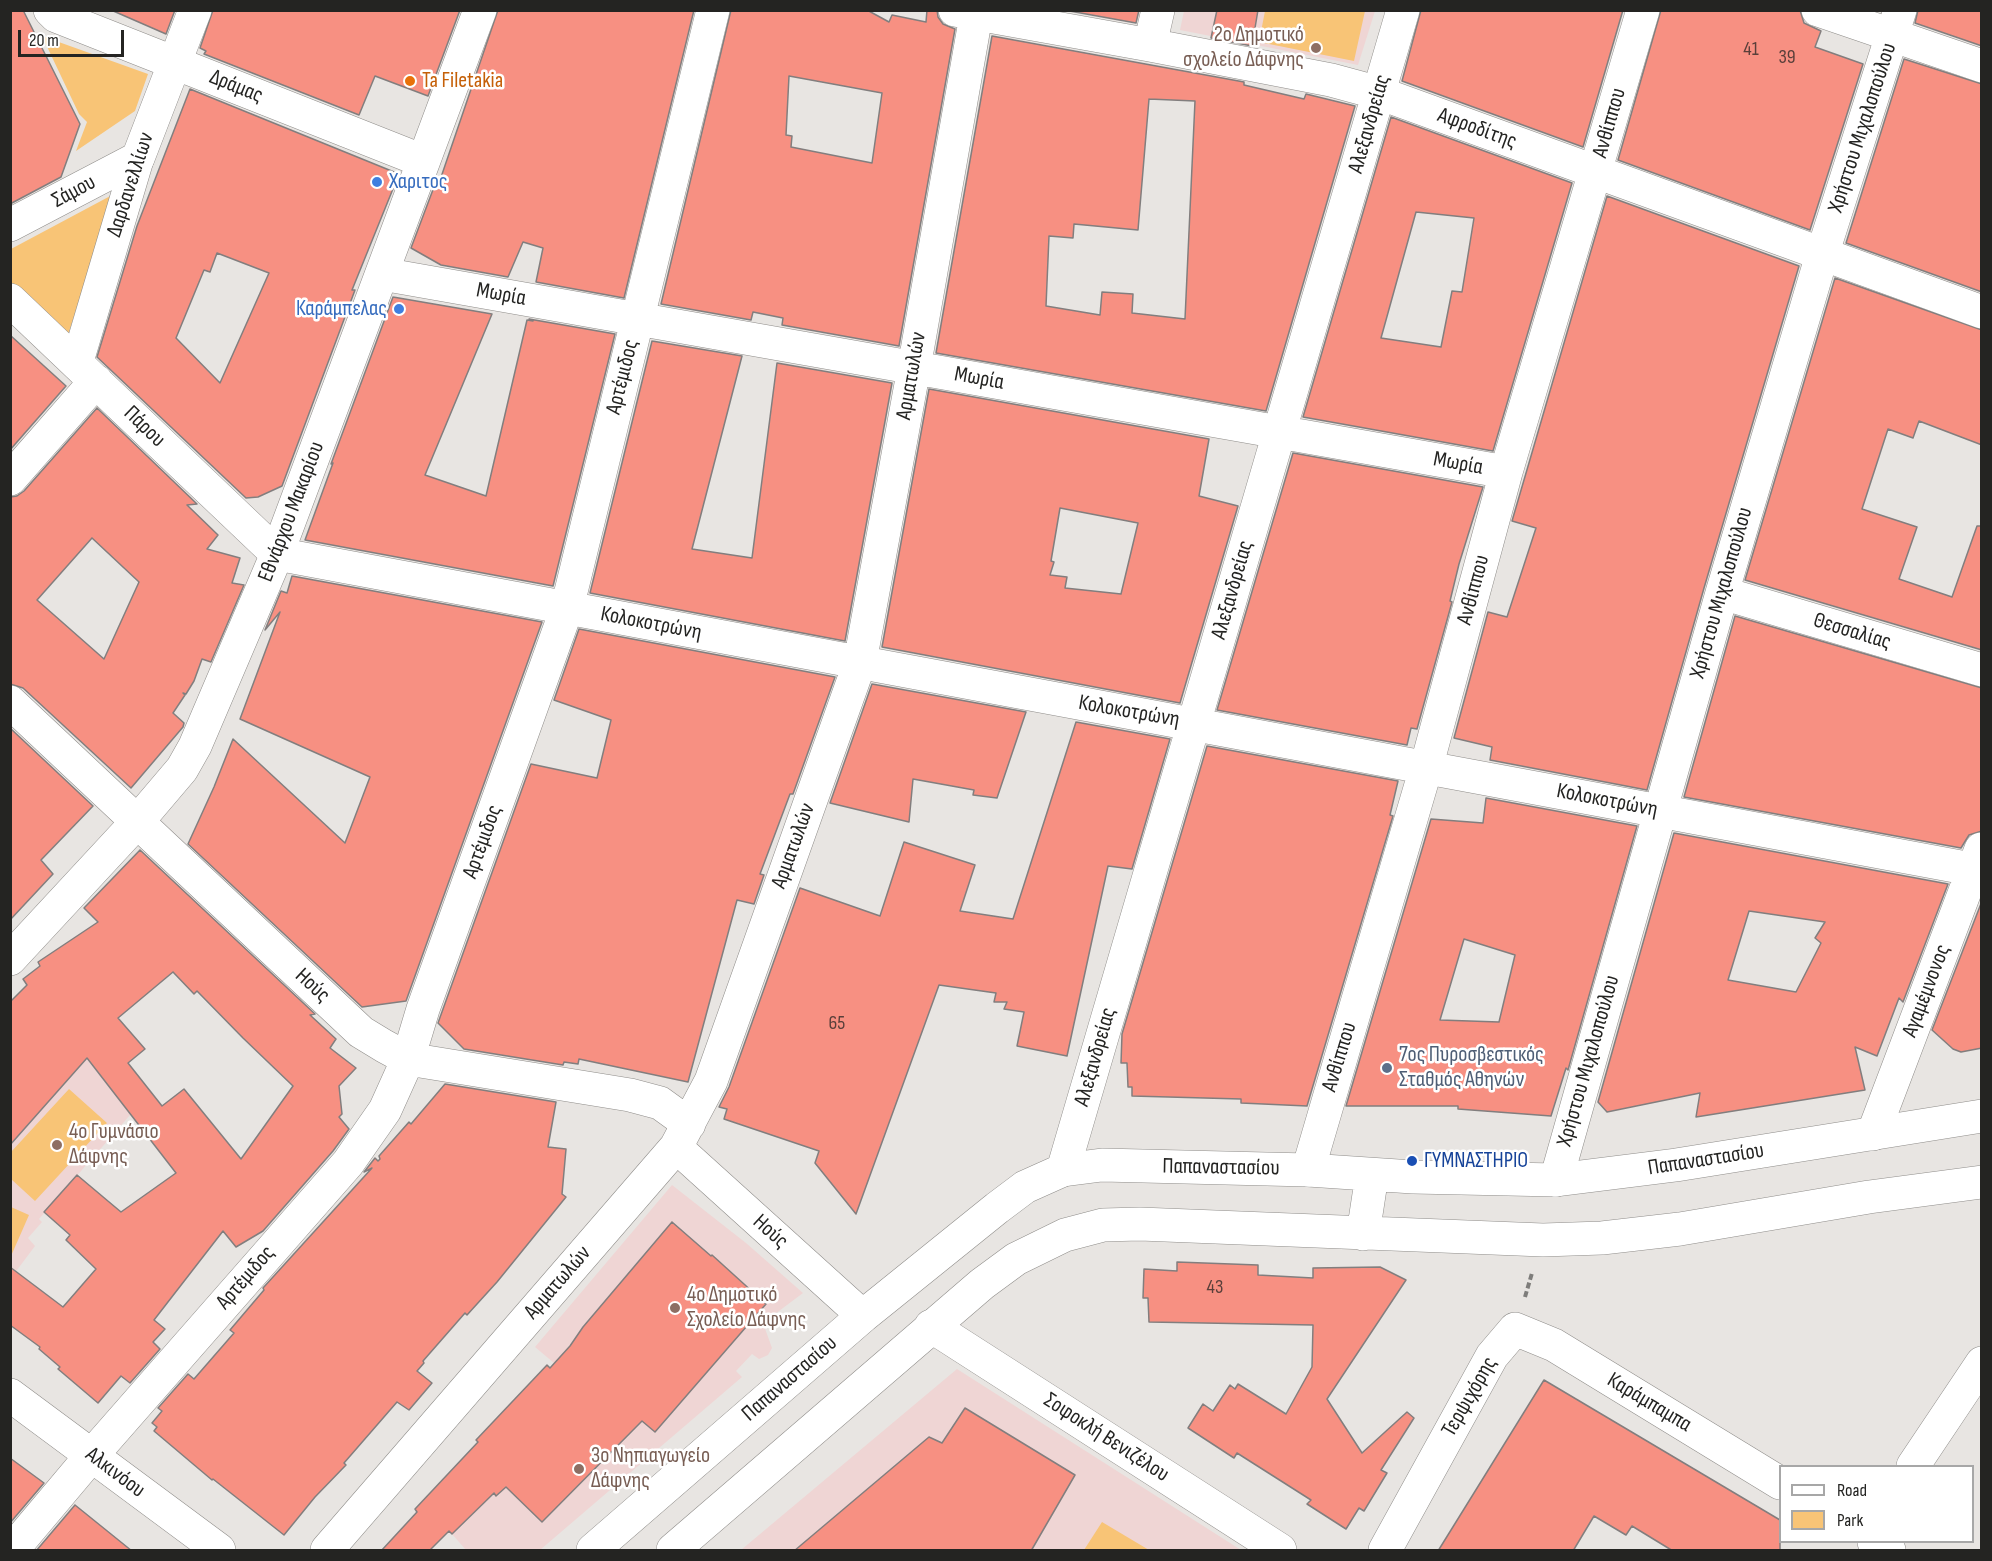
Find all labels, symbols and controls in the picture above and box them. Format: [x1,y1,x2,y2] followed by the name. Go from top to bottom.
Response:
[21,18,128,56] scale bar
[1183,22,1304,74] place label: 2ο Δημοτικό σχολείο Δάφνης
[29,30,59,51] text: 20 m
[1743,38,1759,62] house number: 41
[1823,40,1903,216] street label: Χρήστου Μιχαλοπούλου
[1309,41,1323,55] marker: 2ο Δημοτικό σχολείο Δάφνης
[1778,46,1796,70] house number: 39
[206,64,266,110] street label: Δράμας
[422,68,503,94] place label: Ta Filetakia
[1343,72,1397,176] street label: Αλεξανδρείας
[403,74,417,88] marker: Ta Filetakia
[1588,85,1632,161] street label: Ανθίππου
[1434,103,1520,155] street label: Αφροδίτης
[102,130,160,240] street label: Δαρδανελλίων
[389,169,448,195] place label: Χαριτος
[48,170,100,214] street label: Σάμου
[370,175,384,189] marker: Χαριτος
[474,278,528,312] street label: Μωρία
[296,296,387,322] place label: Καράμπελας
[392,302,406,316] marker: Καράμπελας
[891,330,933,422] street label: Αρματωλών
[601,337,645,417] street label: Αρτέμιδος
[952,362,1006,396] street label: Μωρία
[118,401,170,453] street label: Πάρου
[253,438,331,586] street label: Εθνάρχου Μακαρίου
[1431,447,1485,481] street label: Μωρία
[1685,504,1759,682] street label: Χρήστου Μιχαλοπούλου
[1206,538,1260,642] street label: Αλεξανδρείας
[1452,552,1496,628] street label: Ανθίππου
[598,601,704,647] street label: Κολοκοτρώνη
[1810,608,1894,656] street label: Θεσσαλίας
[1076,690,1182,734] street label: Κολοκοτρώνη
[1554,778,1660,824] street label: Κολοκοτρώνη
[766,800,822,892] street label: Αρματωλών
[458,802,508,882] street label: Αρτέμιδος
[1897,941,1957,1041] street label: Αγαμέμνονος
[289,963,335,1009] street label: Ηούς
[1552,972,1626,1150] street label: Χρήστου Μιχαλοπούλου
[1069,1005,1123,1109] street label: Αλεξανδρείας
[829,1012,845,1036] house number: 65
[1317,1019,1363,1095] street label: Ανθίππου
[1399,1042,1544,1094] place label: 7ος Πυροσβεστικός Σταθμός Αθηνών
[1380,1061,1394,1075] marker: 7ος Πυροσβεστικός Σταθμός Αθηνών
[69,1119,159,1170] place label: 4ο Γυμνάσιο Δάφνης
[50,1138,64,1152] marker: 4ο Γυμνάσιο Δάφνης
[1646,1138,1766,1182] street label: Παπαναστασίου
[1424,1148,1528,1174] place label: ΓΥΜΝΑΣΤΗΡΙΟ
[1162,1154,1280,1182] street label: Παπαναστασίου
[1405,1154,1419,1168] marker: ΓΥΜΝΑΣΤΗΡΙΟ
[747,1209,793,1255] street label: Ηούς
[211,1241,281,1315] street label: Αρτέμιδος
[519,1241,597,1325] street label: Αρματωλών
[1207,1276,1223,1300] house number: 43
[687,1282,806,1334] place label: 4ο Δημοτικό Σχολείο Δάφνης
[668,1301,682,1315] marker: 4ο Δημοτικό Σχολείο Δάφνης
[737,1331,843,1427] street label: Παπαναστασίου
[1437,1352,1503,1442] street label: Τερψιχόρης
[1602,1368,1696,1438] street label: Καράμπαμπα
[1038,1388,1174,1488] street label: Σοφοκλή Βενιζέλου
[80,1442,150,1504] street label: Αλκινόου
[591,1443,710,1494] place label: 3ο Νηπιαγωγείο Δάφνης
[572,1462,586,1476] marker: 3ο Νηπιαγωγείο Δάφνης
[1779,1465,1974,1543] legend
[1837,1480,1867,1501] text: Road
[1837,1510,1863,1531] text: Park

